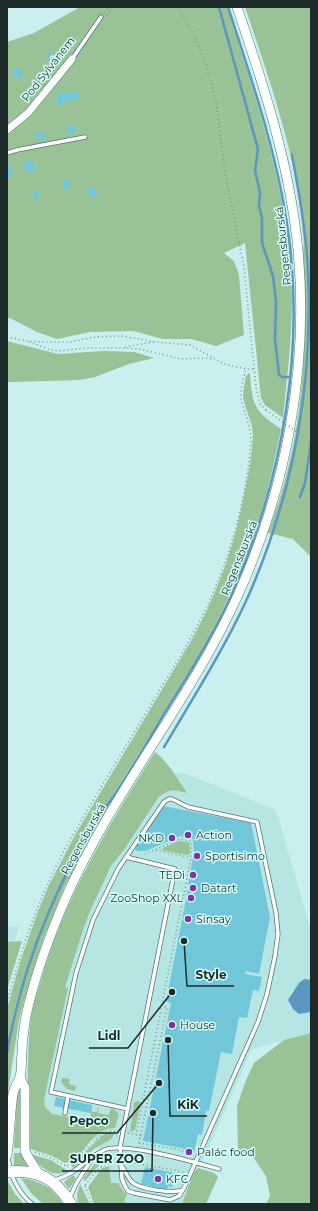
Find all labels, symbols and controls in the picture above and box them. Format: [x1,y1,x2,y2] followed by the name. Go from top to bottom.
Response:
[18,34,78,104] street label: Pod Sylvánem
[272,206,294,286] street label: Regensburská
[218,519,260,597] street label: Regensburská
[58,801,108,877] street label: Regensburská
[196,828,232,842] place label: Action
[183,830,193,840] marker: Action
[138,831,164,845] place label: NKD
[167,833,177,843] marker: NKD
[205,849,265,863] place label: Sportisimo
[192,851,202,861] marker: Sportisimo
[159,868,185,882] place label: TEDi
[188,870,198,880] marker: TEDi
[201,881,237,895] place label: Datart
[188,883,198,893] marker: Datart
[110,891,184,905] place label: ZooShop XXL
[186,893,196,903] marker: ZooShop XXL
[196,912,231,926] place label: Sinsay
[183,914,193,924] marker: Sinsay
[187,962,234,986] callout: Style
[196,967,227,982] text: Style
[180,1018,216,1032] place label: House
[167,1020,177,1030] marker: House
[89,1024,128,1048] callout: Lidl
[98,1028,120,1043] text: Lidl
[170,1092,207,1116] callout: KiK
[177,1097,200,1112] text: KiK
[62,1109,117,1133] callout: Pepco
[69,1113,109,1128] text: Pepco
[197,1145,255,1159] place label: Palác food
[62,1147,152,1171] callout: SUPER ZOO
[184,1147,194,1157] marker: Palác food
[70,1151,144,1166] text: SUPER ZOO
[166,1172,189,1186] place label: KFC
[153,1174,163,1184] marker: KFC

